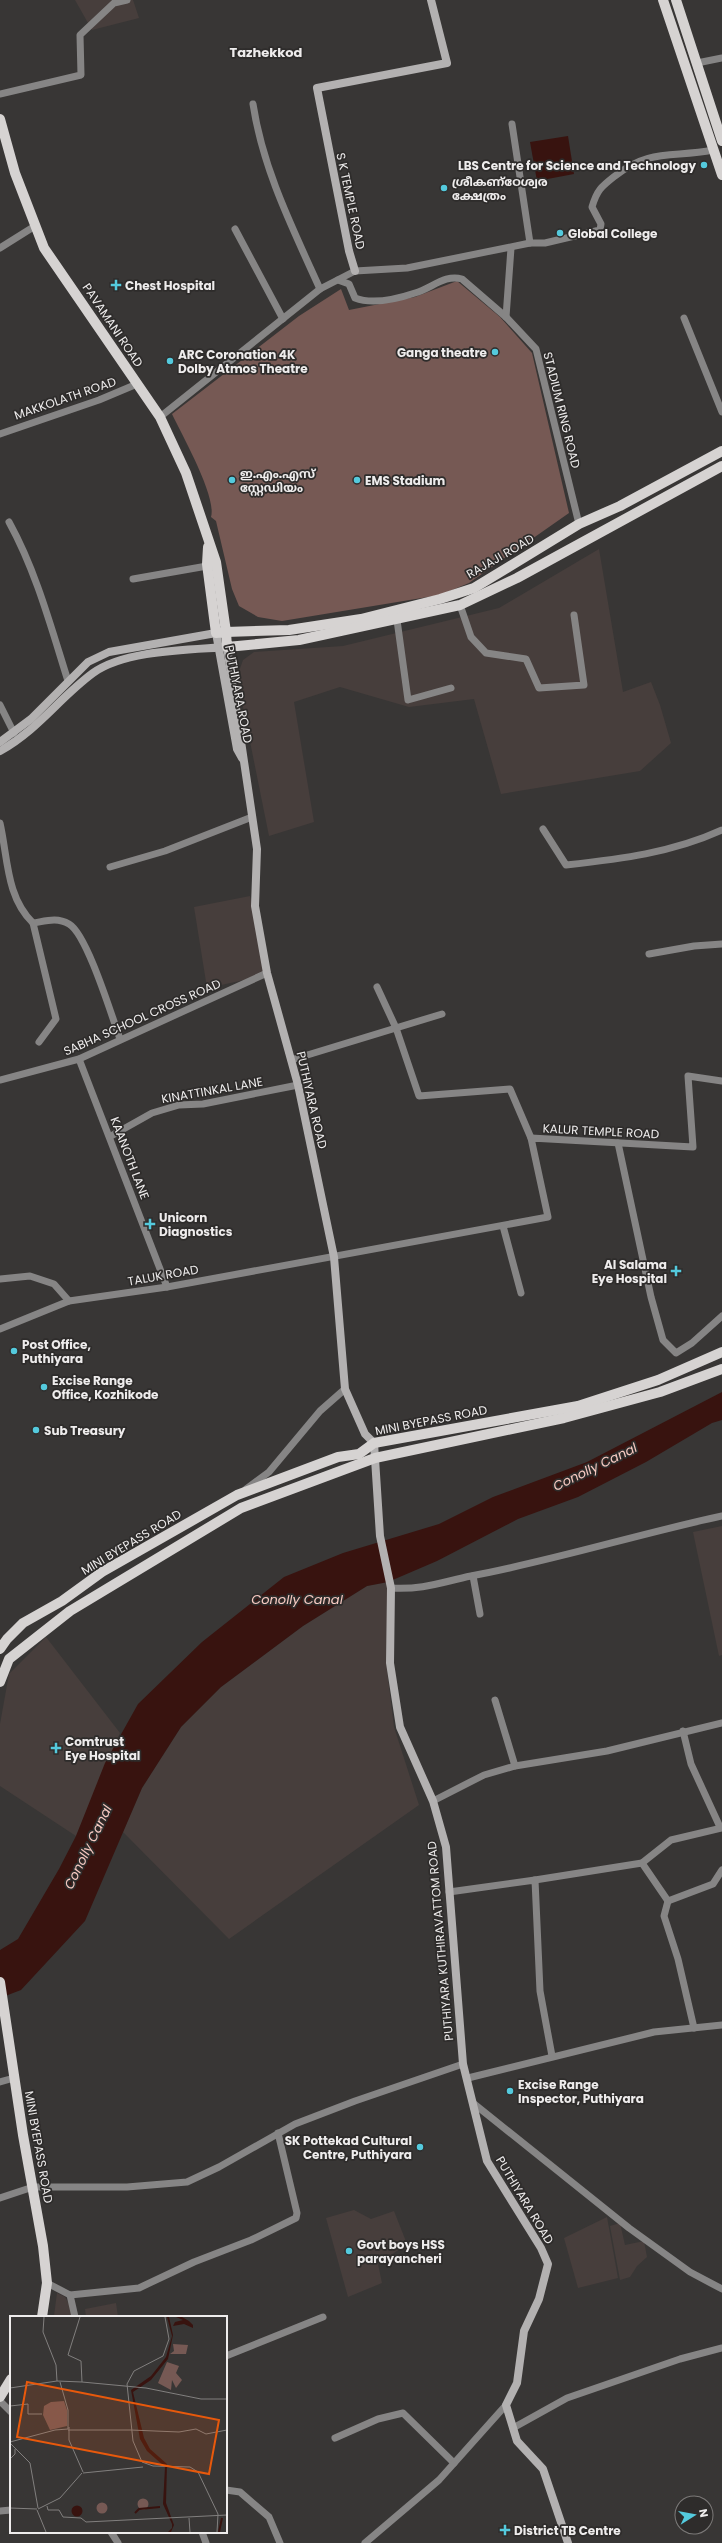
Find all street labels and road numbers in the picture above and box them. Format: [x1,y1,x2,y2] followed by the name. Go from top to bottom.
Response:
[332,151,370,251] street label: S K TEMPLE ROAD
[79,280,147,370] street label: PAVAMANI ROAD
[539,350,585,470] street label: STADIUM RING ROAD
[12,373,118,423] street label: MAKKOLATH ROAD
[463,530,537,582] street label: RAJAJI ROAD
[221,643,257,745] street label: PUTHIYARA ROAD
[61,975,223,1059] street label: SABHA SCHOOL CROSS ROAD
[292,1049,332,1151] street label: PUTHIYARA ROAD
[160,1073,264,1107] street label: KINATTINKAL LANE
[106,1114,154,1202] street label: KAANOTH LANE
[542,1119,660,1143] street label: KALUR TEMPLE ROAD
[126,1260,200,1290] street label: TALUK ROAD
[373,1401,489,1439] street label: MINI BYEPASS ROAD
[78,1505,184,1579] street label: MINI BYEPASS ROAD
[423,1840,457,2042] street label: PUTHIYARA KUTHIRAVATTOM ROAD
[21,2089,57,2205] street label: MINI BYEPASS ROAD
[492,2153,558,2247] street label: PUTHIYARA ROAD

